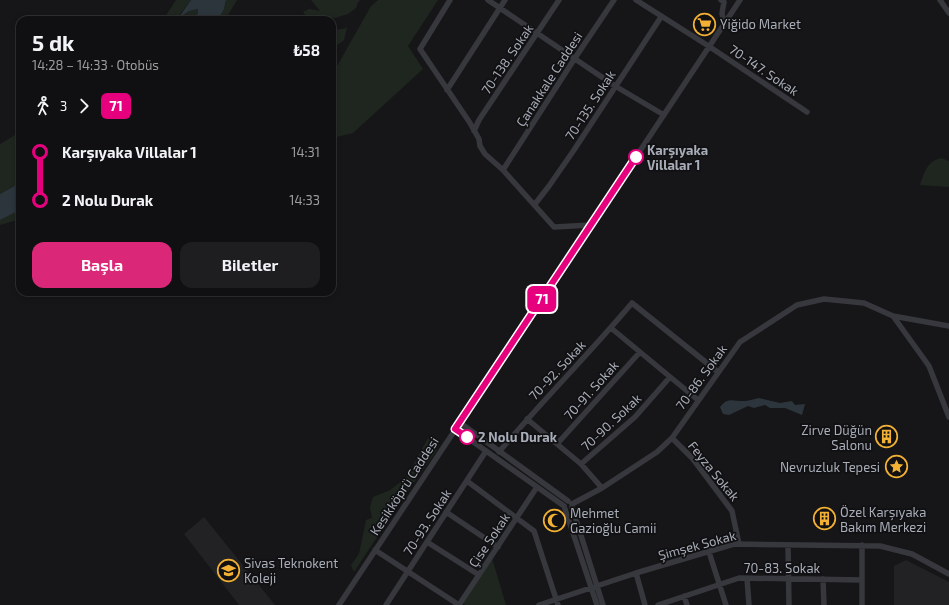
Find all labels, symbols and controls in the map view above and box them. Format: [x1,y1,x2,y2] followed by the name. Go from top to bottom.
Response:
[692,11,718,37] supermarket icon: Yiğido Market
[720,16,801,32] place label: Yiğido Market
[478,21,537,97] street label: 70-138. Sokak
[32,29,74,55] text: 5 dk
[512,29,586,130] street label: Çanakkale Caddesi
[293,41,320,59] text: ₺58
[726,41,802,99] street label: 70-147. Sokak
[32,57,159,73] text: 14:28 – 14:33 · Otobüs
[561,67,619,143] street label: 70-135. Sokak
[32,95,54,117] icon: walk
[73,95,95,117] icon: forward
[109,97,123,114] text: 71
[60,98,67,114] text: 3
[647,142,708,173] place label: Karşıyaka Villalar 1
[62,143,197,161] text: Karşıyaka Villalar 1
[291,144,320,160] text: 14:31
[628,149,644,165] marker: Karşıyaka Villalar 1
[62,191,153,209] text: 2 Nolu Durak
[289,192,320,208] text: 14:33
[32,242,172,288] button: Başla
[180,242,320,288] button: Biletler
[524,286,560,312] line badge: 71
[535,290,549,307] text: 71
[525,336,589,403] street label: 70-92. Sokak
[672,341,730,413] street label: 70-86. Sokak
[560,357,622,423] street label: 70-91. Sokak
[578,390,645,454] street label: 70-90. Sokak
[801,422,872,453] place label: Zirve Düğün Salonu
[874,424,900,450] building icon: Zirve Düğün Salonu
[459,429,475,445] marker: 2 Nolu Durak
[478,429,558,445] place label: 2 Nolu Durak
[366,434,442,538] street label: Kesikköprü Caddesi
[685,438,743,504] street label: Feyza Sokak
[883,454,909,480] place icon: Nevruzluk Tepesi
[780,459,880,475] place label: Nevruzluk Tepesi
[400,485,455,558] street label: 70-93. Sokak
[840,504,926,535] place label: Özel Karşıyaka Bakım Merkezi
[570,505,656,536] place label: Mehmet Gazioğlu Camii
[812,506,838,532] building icon: Özel Karşıyaka Bakım Merkezi
[541,507,567,533] mosque icon: Mehmet Gazioğlu Camii
[465,509,514,571] street label: Çise Sokak
[656,527,738,564] street label: Şimşek Sokak
[244,555,338,586] place label: Sivas Teknokent Koleji
[216,557,242,583] school or university icon: Sivas Teknokent Koleji
[744,560,821,576] street label: 70-83. Sokak

